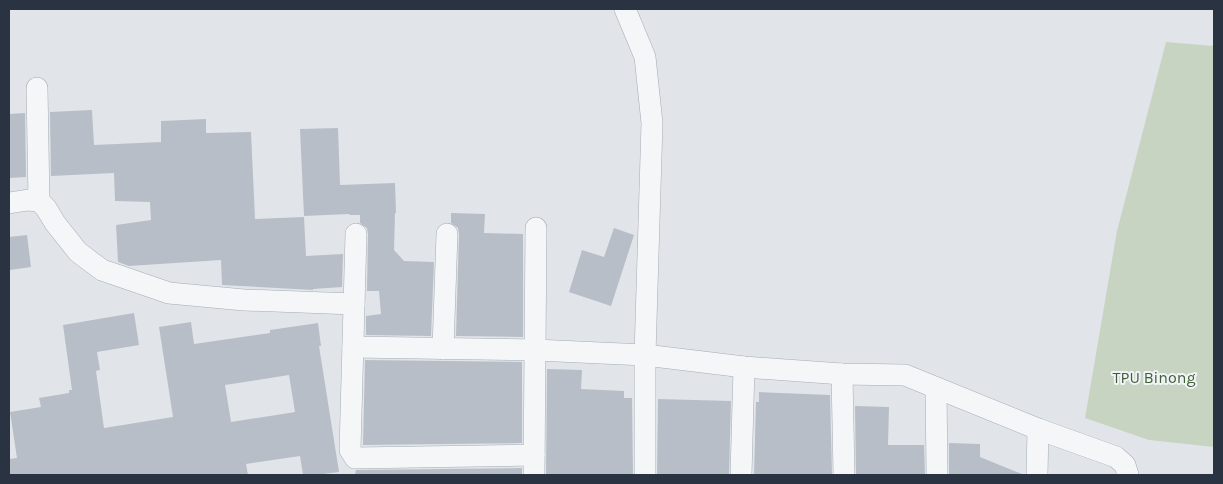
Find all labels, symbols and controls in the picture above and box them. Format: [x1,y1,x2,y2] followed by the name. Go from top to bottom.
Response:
[1113,368,1195,387] park label: TPU Binong

